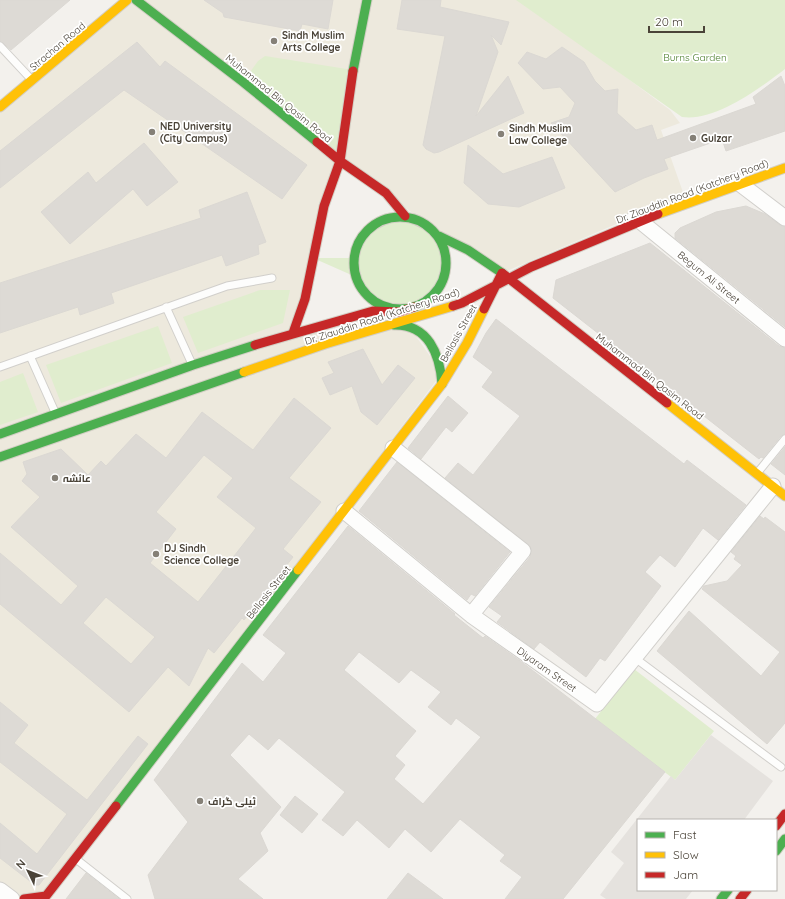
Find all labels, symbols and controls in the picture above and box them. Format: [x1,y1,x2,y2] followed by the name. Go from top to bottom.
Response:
[649,8,704,34] scale bar
[655,14,683,29] text: 20 m
[27,19,88,74] street label: Strachan Road
[282,29,344,54] place label: Sindh Muslim Arts College
[269,36,279,46] marker: Sindh Muslim Arts College
[223,51,335,145] street label: Muhammad Bin Qasim Road
[663,51,727,64] park label: Burns Garden
[160,120,231,145] place label: NED University (City Campus)
[509,122,571,147] place label: Sindh Muslim Law College
[147,127,157,137] marker: NED University (City Campus)
[496,129,506,139] marker: Sindh Muslim Law College
[701,132,733,145] place label: Gulzar
[688,133,698,143] marker: Gulzar
[614,156,771,227] street label: Dr. Ziauddin Road (Katchery Road)
[675,248,743,307] street label: Begum Ali Street
[303,285,462,348] street label: Dr. Ziauddin Road (Katchery Road)
[437,301,480,365] street label: Bellasis Street
[593,330,706,423] street label: Muhammad Bin Qasim Road
[63,472,91,485] place label: عائشہ
[50,473,60,483] marker: عائشہ
[164,542,239,567] place label: DJ Sindh Science College
[151,549,161,559] marker: DJ Sindh Science College
[243,562,294,622] street label: Bellasis Street
[514,644,580,695] street label: Diyaram Street
[208,795,256,808] place label: ٹیلی گراف
[195,796,205,806] marker: ٹیلی گراف
[637,819,777,891] legend
[673,827,697,842] text: Fast
[673,847,699,862] text: Slow
[8,851,48,891] north arrow
[13,856,29,872] text: N
[673,867,698,882] text: Jam

